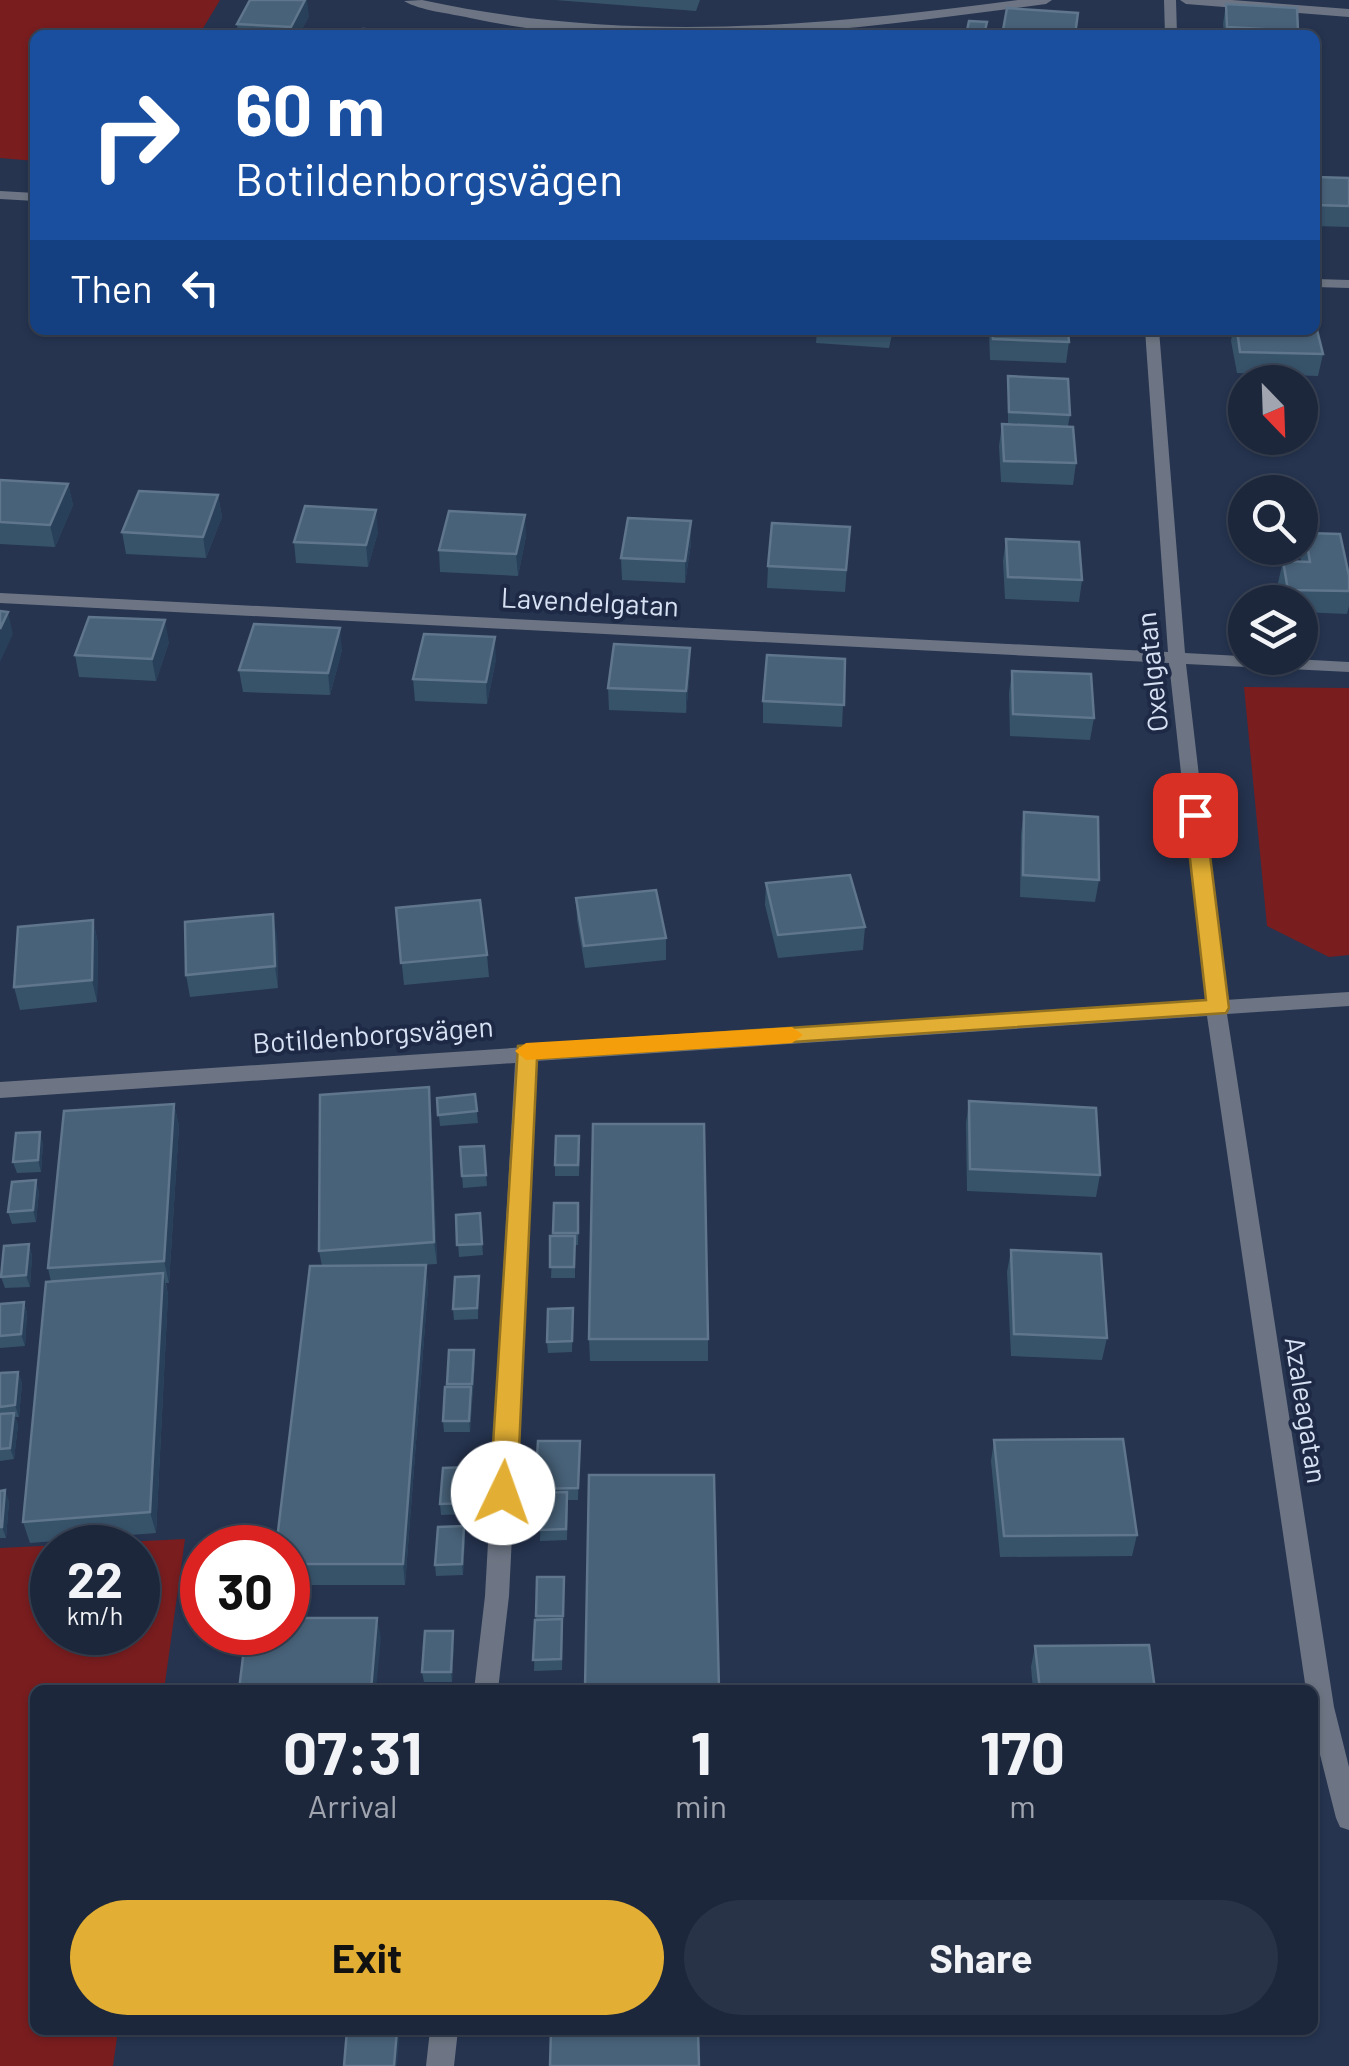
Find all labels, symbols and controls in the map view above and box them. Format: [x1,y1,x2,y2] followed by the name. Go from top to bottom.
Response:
[235,66,385,150] text: 60 m
[70,70,200,200] icon: right
[235,151,623,205] text: Botildenborgsvägen
[173,260,228,315] icon: left
[70,265,153,311] text: Then
[1228,365,1318,455] north arrow
[1228,365,1318,675] map controls
[1228,475,1318,565] button: search
[500,579,680,623] street label: Lavendelgatan
[1228,585,1318,675] button: layers
[1128,610,1174,734] street label: Oxelgatan
[1153,773,1238,858] pin
[1168,788,1223,843] icon: arrive
[251,1009,495,1059] street label: Botildenborgsvägen
[1279,1334,1335,1486] street label: Azaleagatan
[451,1441,555,1545] position arrow
[180,1525,310,1655] speed limit sign: 30
[67,1548,123,1608] text: 22
[67,1600,123,1630] text: km/h
[283,1715,422,1787] text: 07:31
[690,1715,712,1787] text: 1
[980,1715,1065,1787] text: 170
[308,1786,397,1824] text: Arrival
[675,1786,727,1824] text: min
[1009,1786,1036,1824] text: m
[70,1900,664,2015] button: Exit
[684,1900,1278,2015] button: Share

